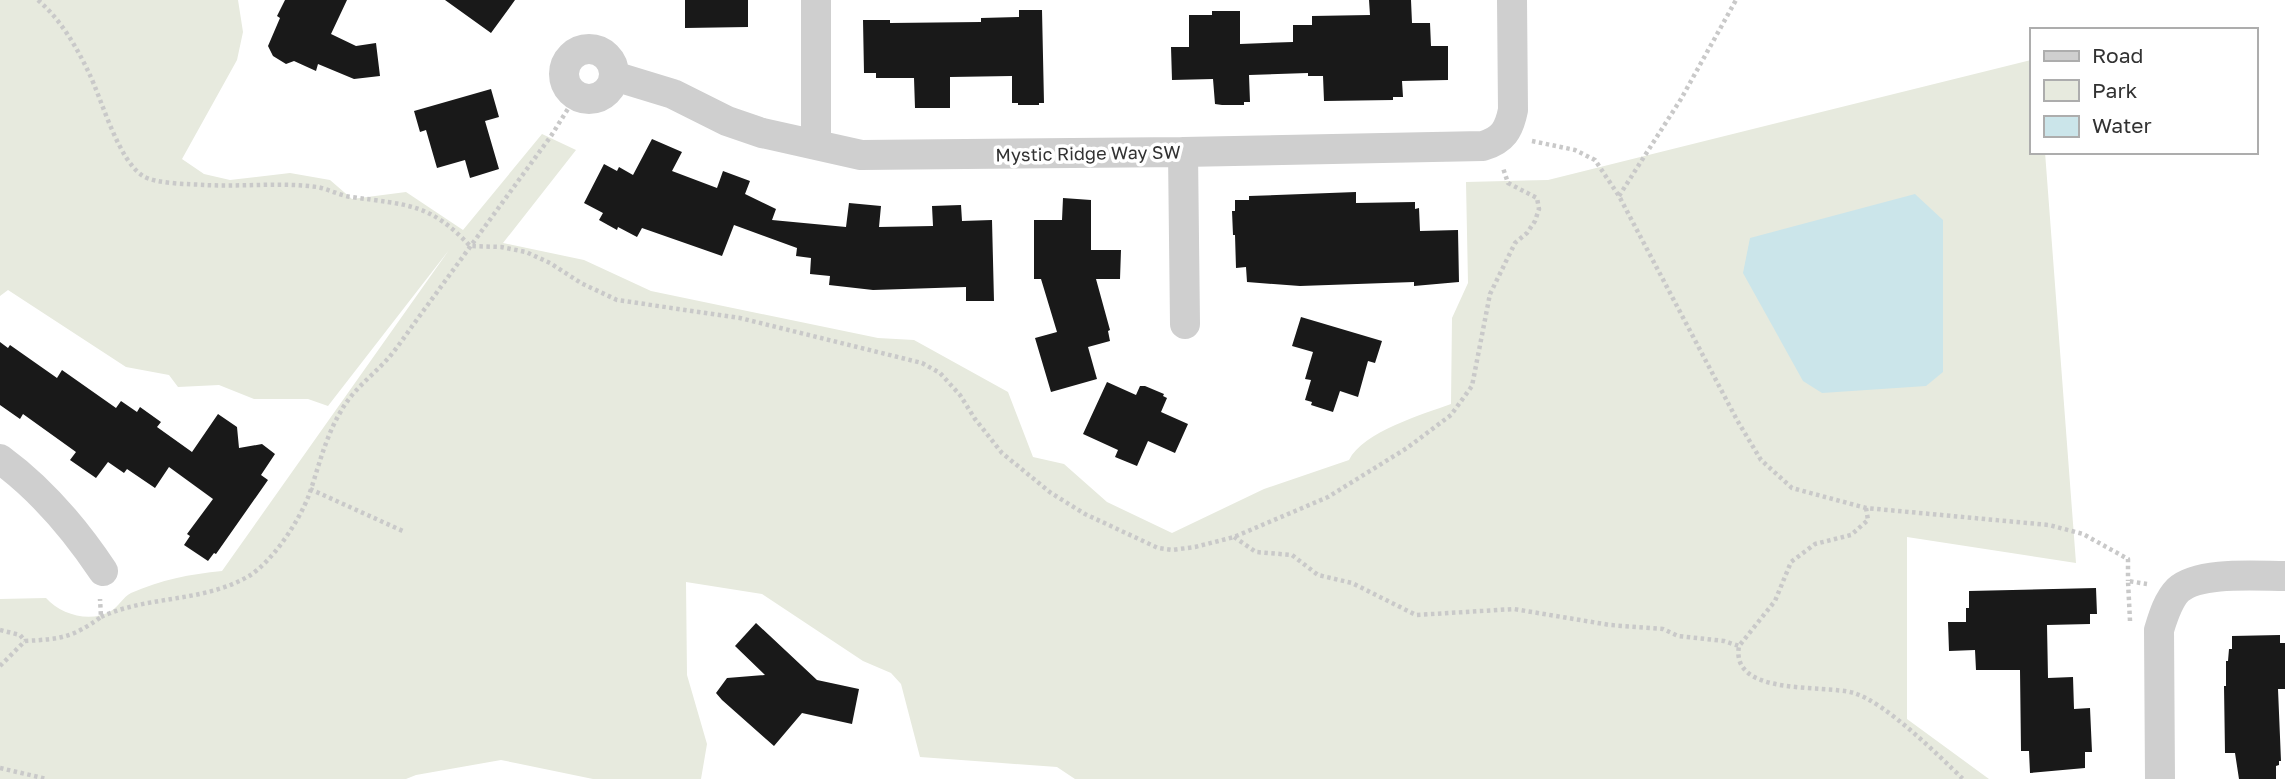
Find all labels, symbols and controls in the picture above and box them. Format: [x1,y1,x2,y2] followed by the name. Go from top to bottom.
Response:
[2030,28,2257,154] legend
[2092,42,2143,68] text: Road
[2092,77,2138,103] text: Park
[2092,112,2152,138] text: Water
[995,140,1181,166] street label: Mystic Ridge Way SW

